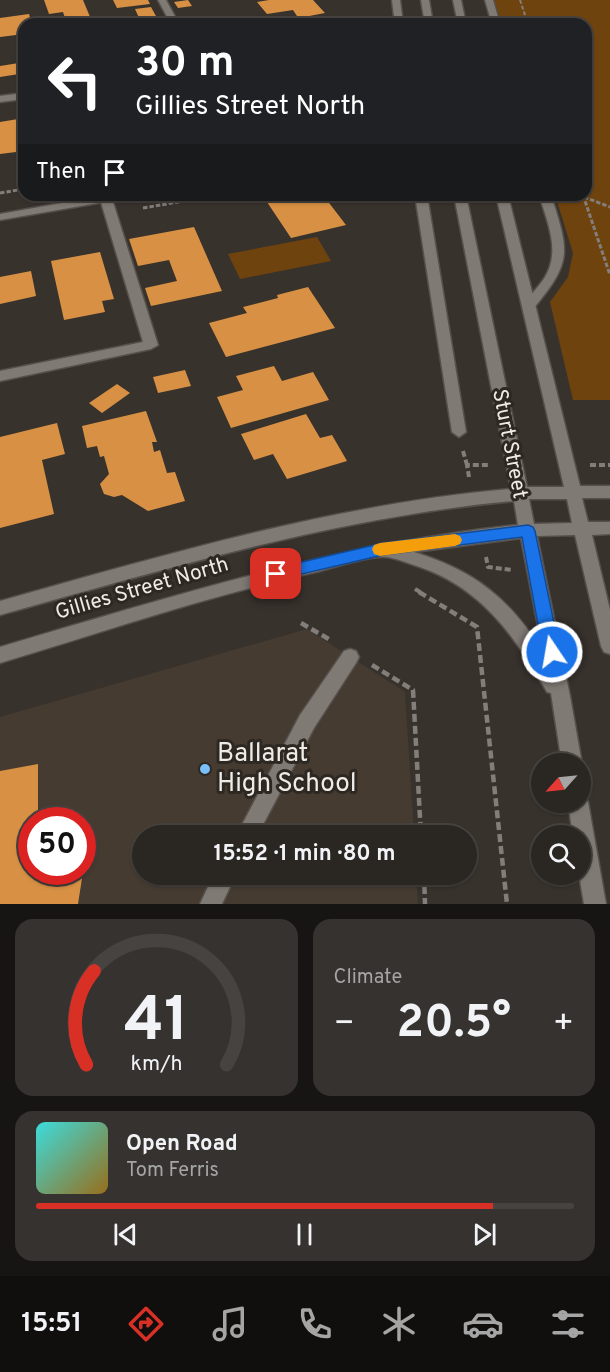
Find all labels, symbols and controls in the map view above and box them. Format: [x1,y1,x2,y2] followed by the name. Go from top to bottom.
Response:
[135,38,234,91] text: 30 m
[36,42,114,120] icon: left
[135,90,365,124] text: Gillies Street North
[98,156,131,189] icon: arrive
[36,159,86,186] text: Then
[485,387,533,501] street label: Sturt Street
[250,548,301,599] pin
[52,551,232,627] street label: Gillies Street North
[259,557,292,590] icon: arrive
[520,620,584,684] position arrow
[217,738,357,801] place label: Ballarat High School
[531,753,591,813] north arrow
[531,753,591,885] map controls
[198,762,212,776] marker: Ballarat High School
[18,807,96,885] speed limit sign: 50
[531,825,591,885] button: search
[213,841,396,868] text: 15:52 · 1 min · 80 m
[334,965,402,991] text: Climate
[124,984,189,1063] text: 41
[397,996,511,1053] text: 20.5°
[334,1004,355,1046] text: −
[553,1004,574,1046] text: +
[130,1051,182,1078] text: km/h
[126,1131,238,1158] text: Open Road
[126,1158,219,1184] text: Tom Ferris
[109,1218,142,1251] icon: previous
[288,1218,321,1251] icon: pause
[468,1218,501,1251] icon: next
[125,1303,167,1345] icon: directions
[209,1303,251,1345] icon: music
[294,1303,336,1345] icon: phone
[378,1303,420,1345] icon: climate
[462,1303,504,1345] icon: car
[547,1303,589,1345] icon: filters
[21,1307,82,1341] text: 15:51

